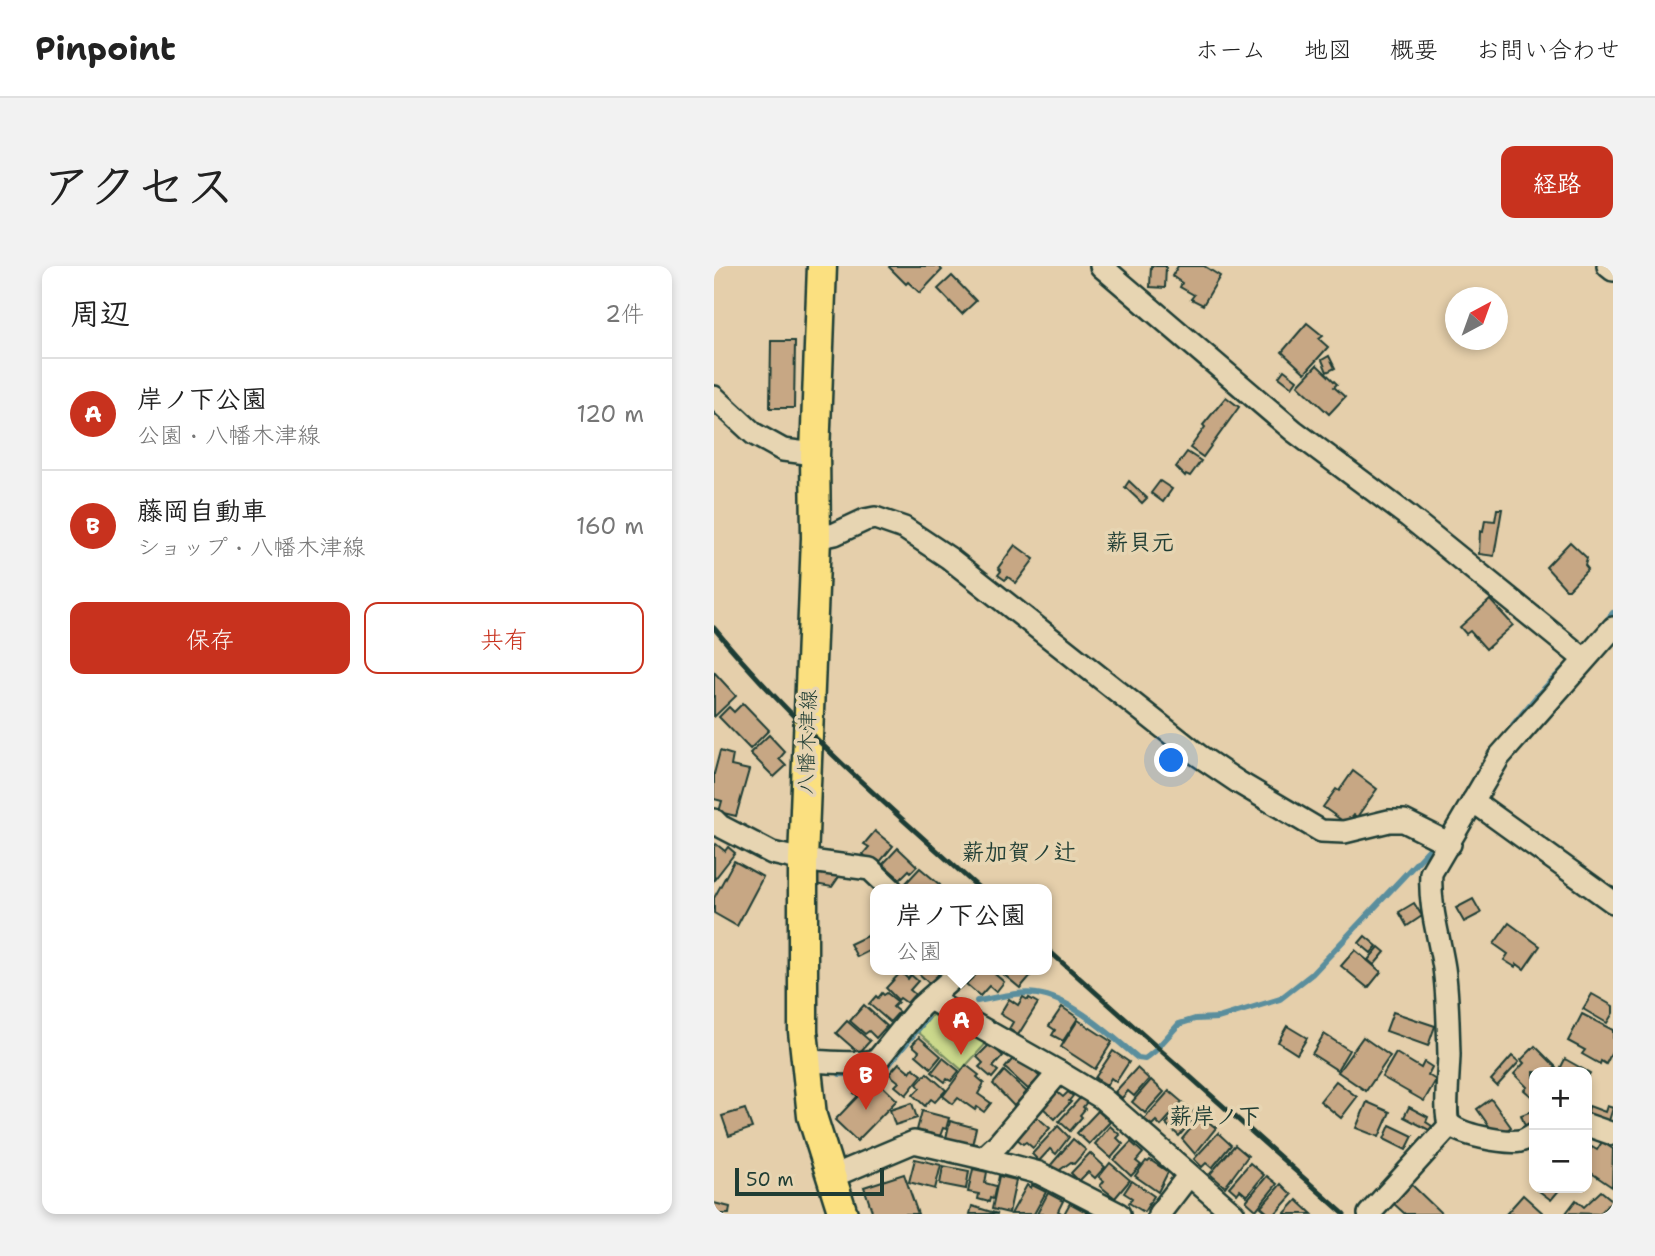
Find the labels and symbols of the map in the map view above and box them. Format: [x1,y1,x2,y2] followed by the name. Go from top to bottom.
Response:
[1445,287,1508,350] north arrow
[1106,527,1175,557] district label: 薪貝元
[791,689,823,795] street label: 八幡木津線
[1154,743,1188,777] your location
[962,837,1077,867] district label: 薪加賀ノ辻
[938,997,984,1055] pin: A
[843,1052,889,1110] pin: B
[1169,1101,1261,1131] district label: 薪岸ノ下
[735,1165,884,1197] scale bar

